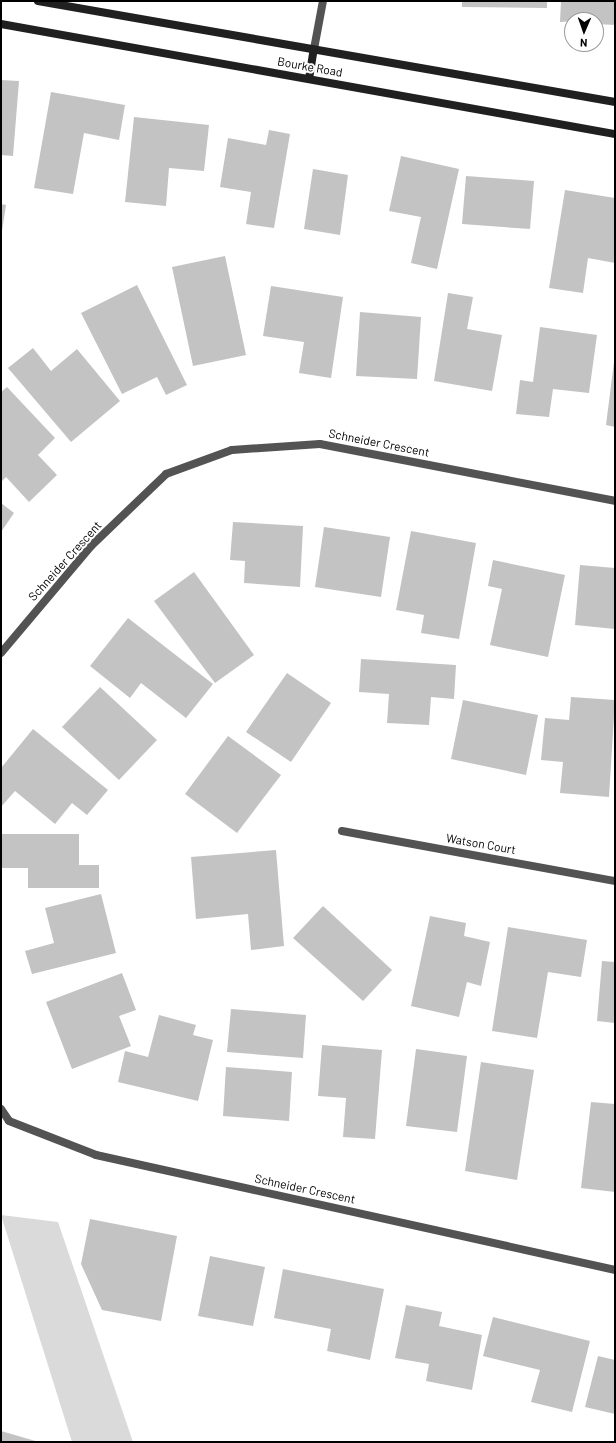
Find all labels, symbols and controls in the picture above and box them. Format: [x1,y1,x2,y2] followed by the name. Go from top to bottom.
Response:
[564,12,604,52] north arrow
[580,37,587,50] text: N
[276,54,344,80] street label: Bourke Road
[327,426,431,460] street label: Schneider Crescent
[25,518,105,604] street label: Schneider Crescent
[445,831,517,857] street label: Watson Court
[253,1171,357,1207] street label: Schneider Crescent

